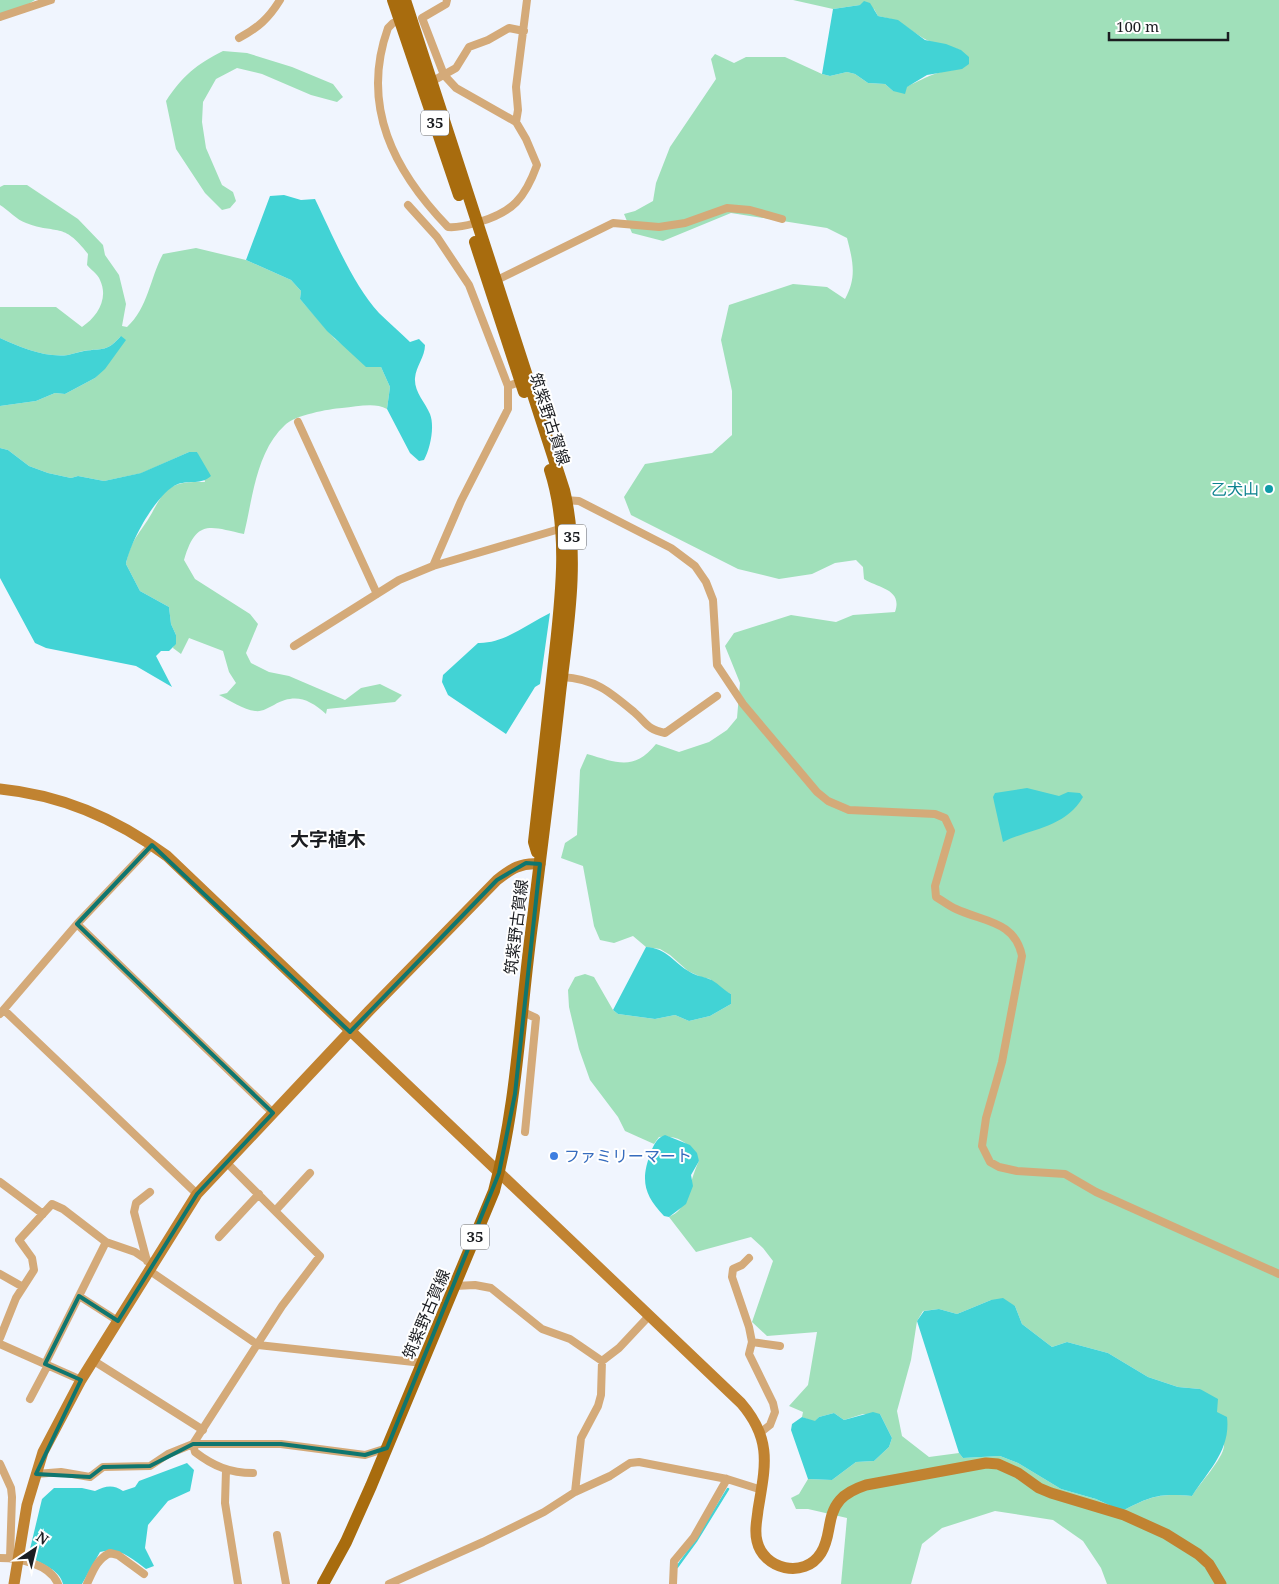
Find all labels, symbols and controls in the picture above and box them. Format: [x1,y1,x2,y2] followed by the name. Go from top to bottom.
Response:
[1109,10,1228,42] scale bar
[1116,16,1159,36] text: 100 m
[421,110,449,136] road number: 35
[525,370,575,468] street label: 筑紫野古賀線
[1211,478,1259,500] place label: 乙犬山
[1263,483,1275,495] marker: 乙犬山
[558,524,586,550] road number: 35
[290,826,366,852] district label: 大字植木
[499,878,533,976] street label: 筑紫野古賀線
[564,1145,692,1167] place label: ファミリーマート
[548,1150,560,1162] marker: ファミリーマート
[461,1224,489,1250] road number: 35
[397,1266,455,1362] street label: 筑紫野古賀線
[10,1524,60,1574] north arrow
[33,1527,53,1549] text: N

